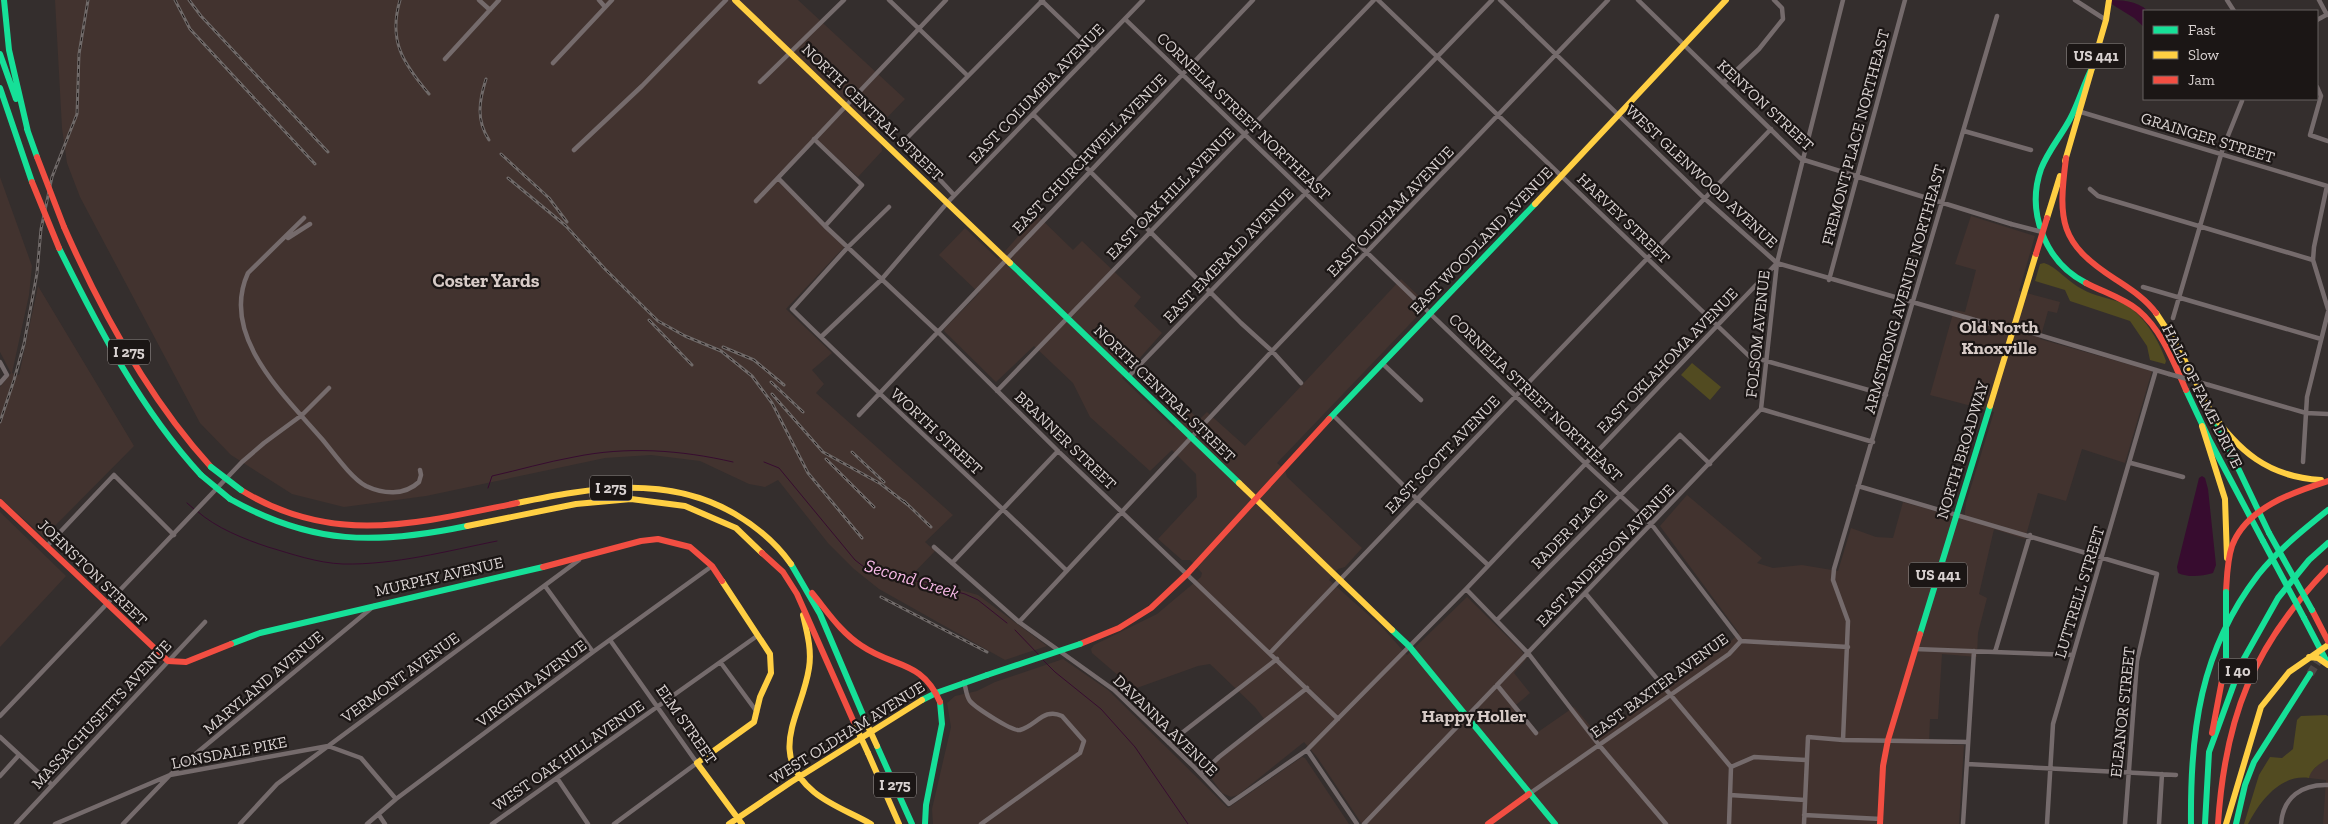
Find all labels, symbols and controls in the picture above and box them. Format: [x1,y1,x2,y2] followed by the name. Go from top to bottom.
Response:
[2143,10,2318,100] legend
[965,20,1108,167] street label: EAST COLUMBIA AVENUE
[2188,21,2216,39] text: Fast
[1817,27,1894,247] street label: FREMONT PLACE NORTHEAST
[1153,28,1334,204] street label: CORNELIA STREET NORTHEAST
[798,40,947,185] street label: NORTH CENTRAL STREET
[2067,44,2125,68] road number: US 441
[2188,46,2220,64] text: Slow
[1714,56,1818,155] street label: KENYON STREET
[1008,70,1171,237] street label: EAST CHURCHWELL AVENUE
[2188,71,2215,89] text: Jam
[1622,101,1782,252] street label: WEST GLENWOOD AVENUE
[2139,108,2277,167] street label: GRAINGER STREET
[1102,123,1238,263] street label: EAST OAK HILL AVENUE
[1323,142,1458,281] street label: EAST OLDHAM AVENUE
[1860,162,1949,416] street label: ARMSTRONG AVENUE NORTHEAST
[1406,163,1557,318] street label: EAST WOODLAND AVENUE
[1573,169,1674,268] street label: HARVEY STREET
[1159,184,1298,327] street label: EAST EMERALD AVENUE
[432,269,540,292] district label: Coster Yards
[1741,269,1774,399] street label: FOLSOM AVENUE
[1593,284,1742,437] street label: EAST OKLAHOMA AVENUE
[1445,309,1626,485] street label: CORNELIA STREET NORTHEAST
[1959,316,2039,359] district label: Old North Knoxville
[1090,321,1239,466] street label: NORTH CENTRAL STREET
[2158,321,2247,471] street label: HALL OF FAME DRIVE
[108,340,150,364] road number: I 275
[1932,379,1993,521] street label: NORTH BROADWAY
[887,384,987,479] street label: WORTH STREET
[1011,387,1120,494] street label: BRANNER STREET
[1381,391,1504,517] street label: EAST SCOTT AVENUE
[590,476,632,500] road number: I 275
[1532,480,1678,630] street label: EAST ANDERSON AVENUE
[1527,486,1612,573] street label: RADER PLACE
[34,515,151,630] street label: JOHNSTON STREET
[2050,524,2109,660] street label: LUTTRELL STREET
[373,553,505,600] street label: MURPHY AVENUE
[862,554,962,604] water label: Second Creek
[1909,562,1967,588] road number: US 441
[199,627,327,738] street label: MARYLAND AVENUE
[337,628,463,727] street label: VERMONT AVENUE
[1587,629,1732,742] street label: EAST BAXTER AVENUE
[27,636,175,793] street label: MASSACHUSETTS AVENUE
[472,636,590,732] street label: VIRGINIA AVENUE
[2106,646,2139,778] street label: ELEANOR STREET
[2219,658,2257,684] road number: I 40
[1110,671,1222,780] street label: DAVANNA AVENUE
[766,677,928,788] street label: WEST OLDHAM AVENUE
[652,681,721,768] street label: ELM STREET
[489,696,648,815] street label: WEST OAK HILL AVENUE
[1421,705,1527,727] district label: Happy Holler
[170,732,289,773] street label: LONSDALE PIKE
[874,772,916,798] road number: I 275

